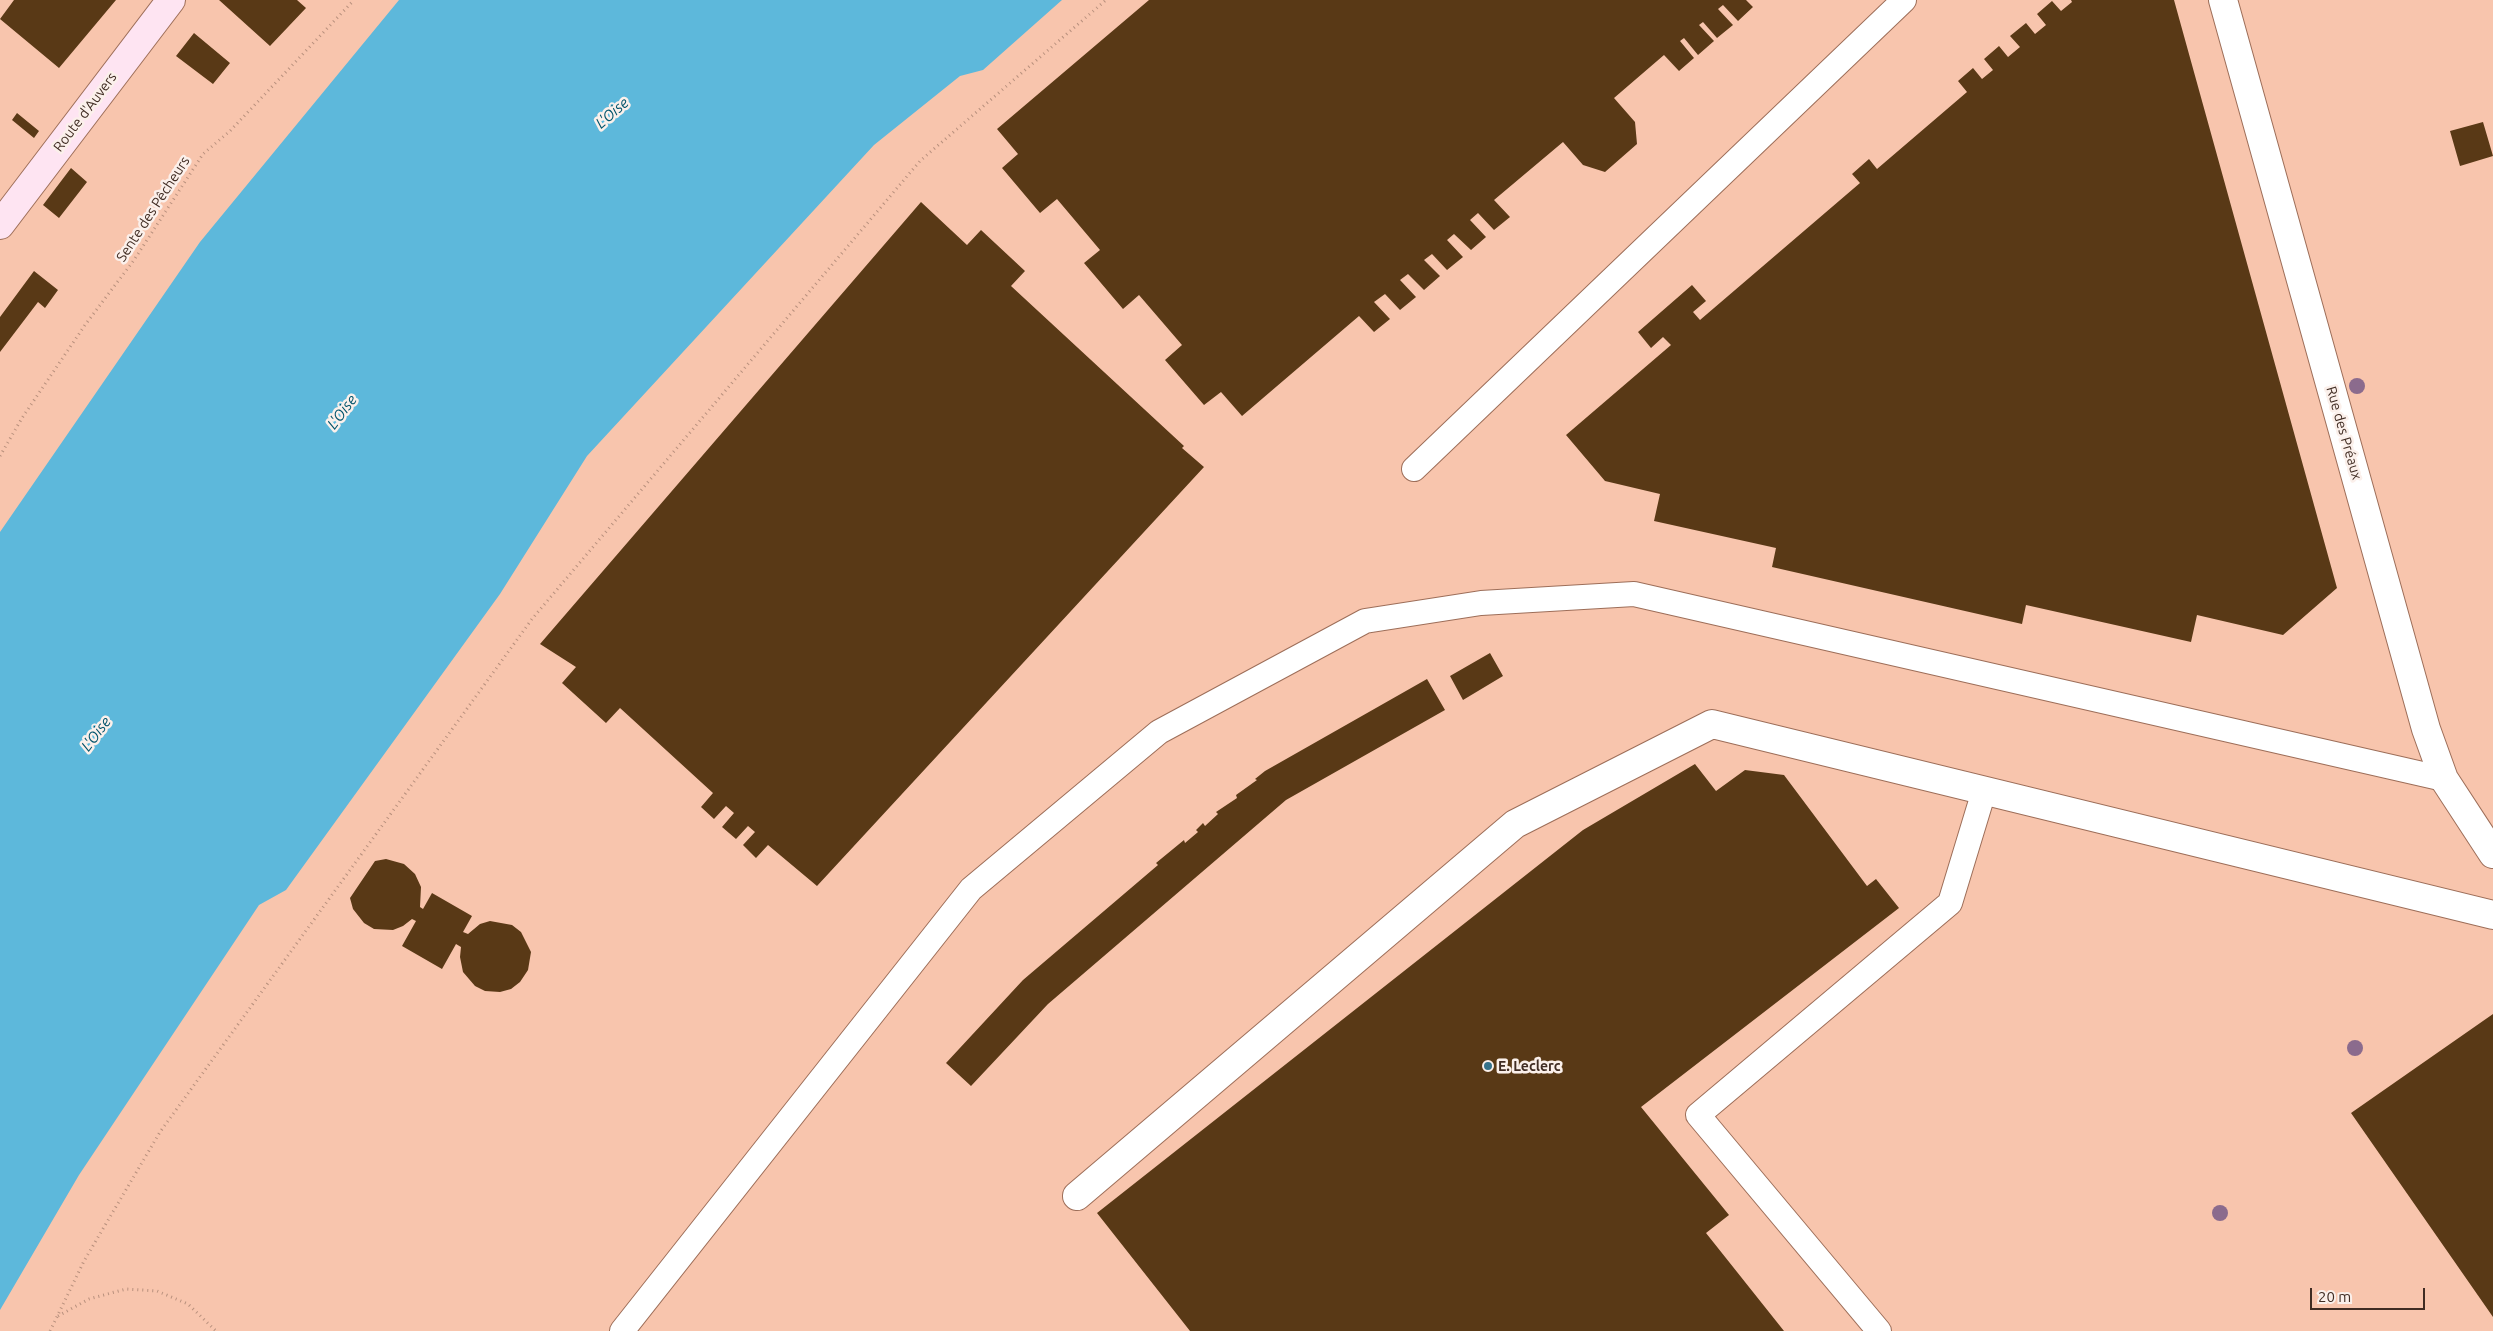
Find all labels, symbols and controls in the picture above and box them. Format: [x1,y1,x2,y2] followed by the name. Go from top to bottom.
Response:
[50,69,120,155] street label: Route d'Auvers
[592,94,632,132] water label: L'Oise
[113,153,193,265] street label: Sente des Pêcheurs
[2323,384,2365,482] street label: Rue des Préaux
[323,391,361,433] water label: L'Oise
[77,713,115,755] water label: L'Oise
[1498,1058,1561,1074] place label: E. Leclerc
[1482,1060,1494,1072] marker: E. Leclerc
[2313,1278,2428,1310] scale bar
[2318,1288,2351,1305] text: 20 m

